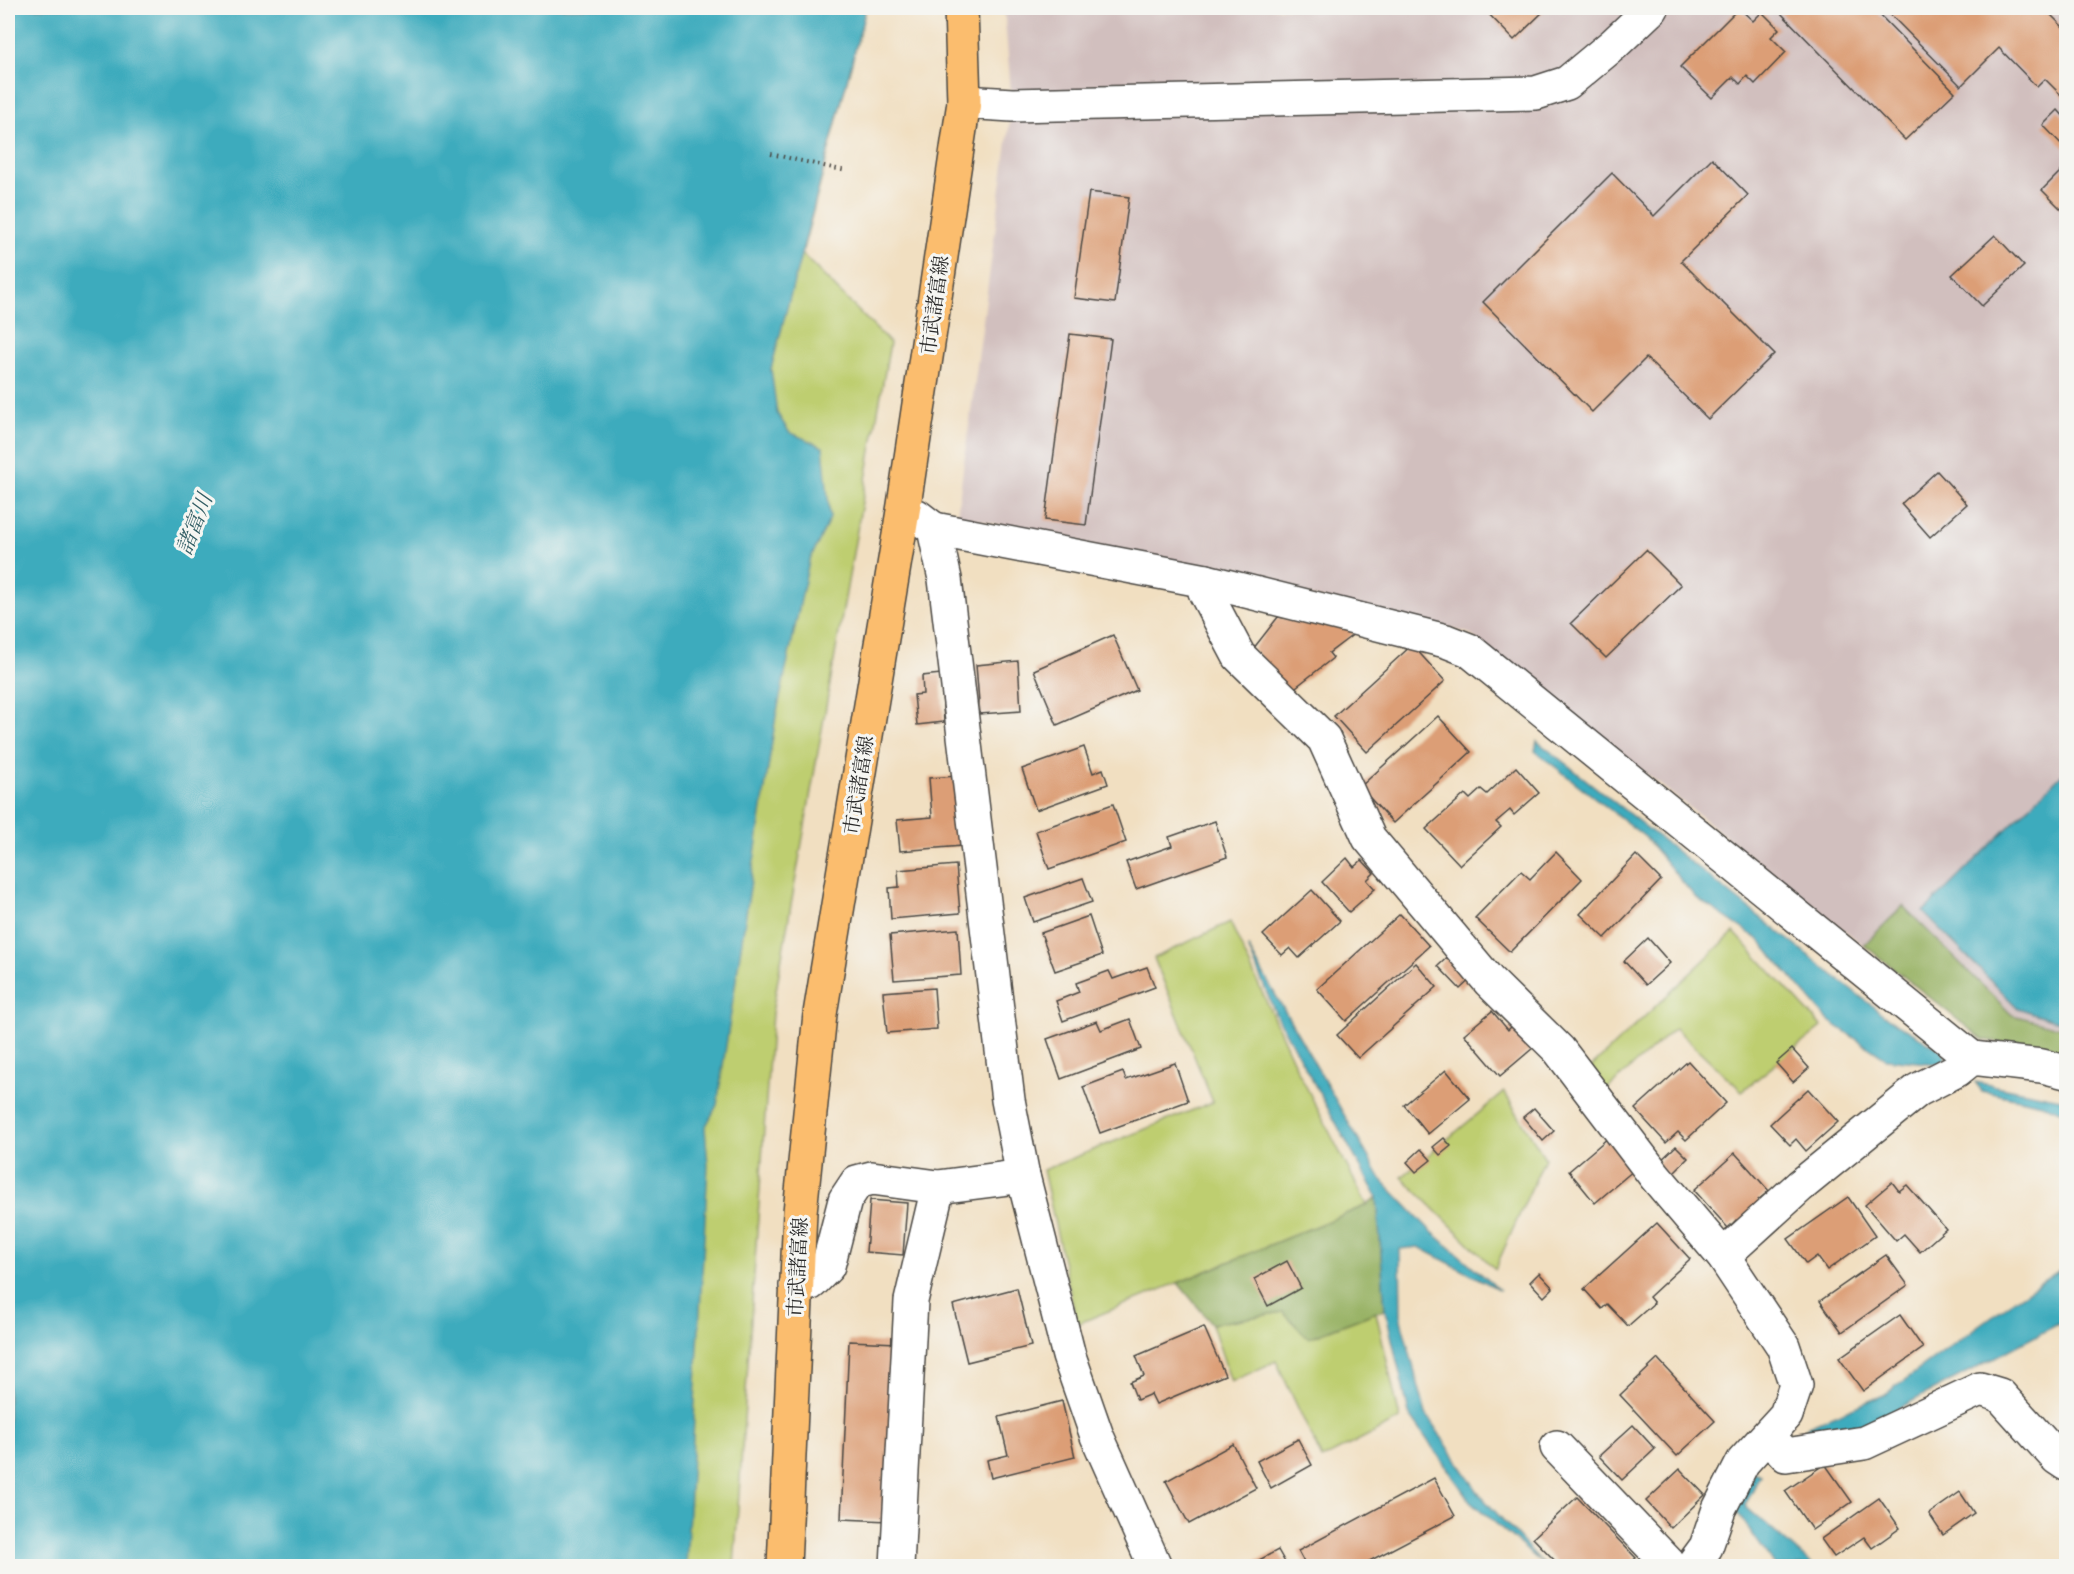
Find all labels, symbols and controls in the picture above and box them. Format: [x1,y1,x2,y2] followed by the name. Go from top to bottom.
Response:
[913,253,955,357] street label: 市武諸富線
[168,487,220,559] water label: 諸富川
[836,733,880,837] street label: 市武諸富線
[780,1216,814,1318] street label: 市武諸富線

